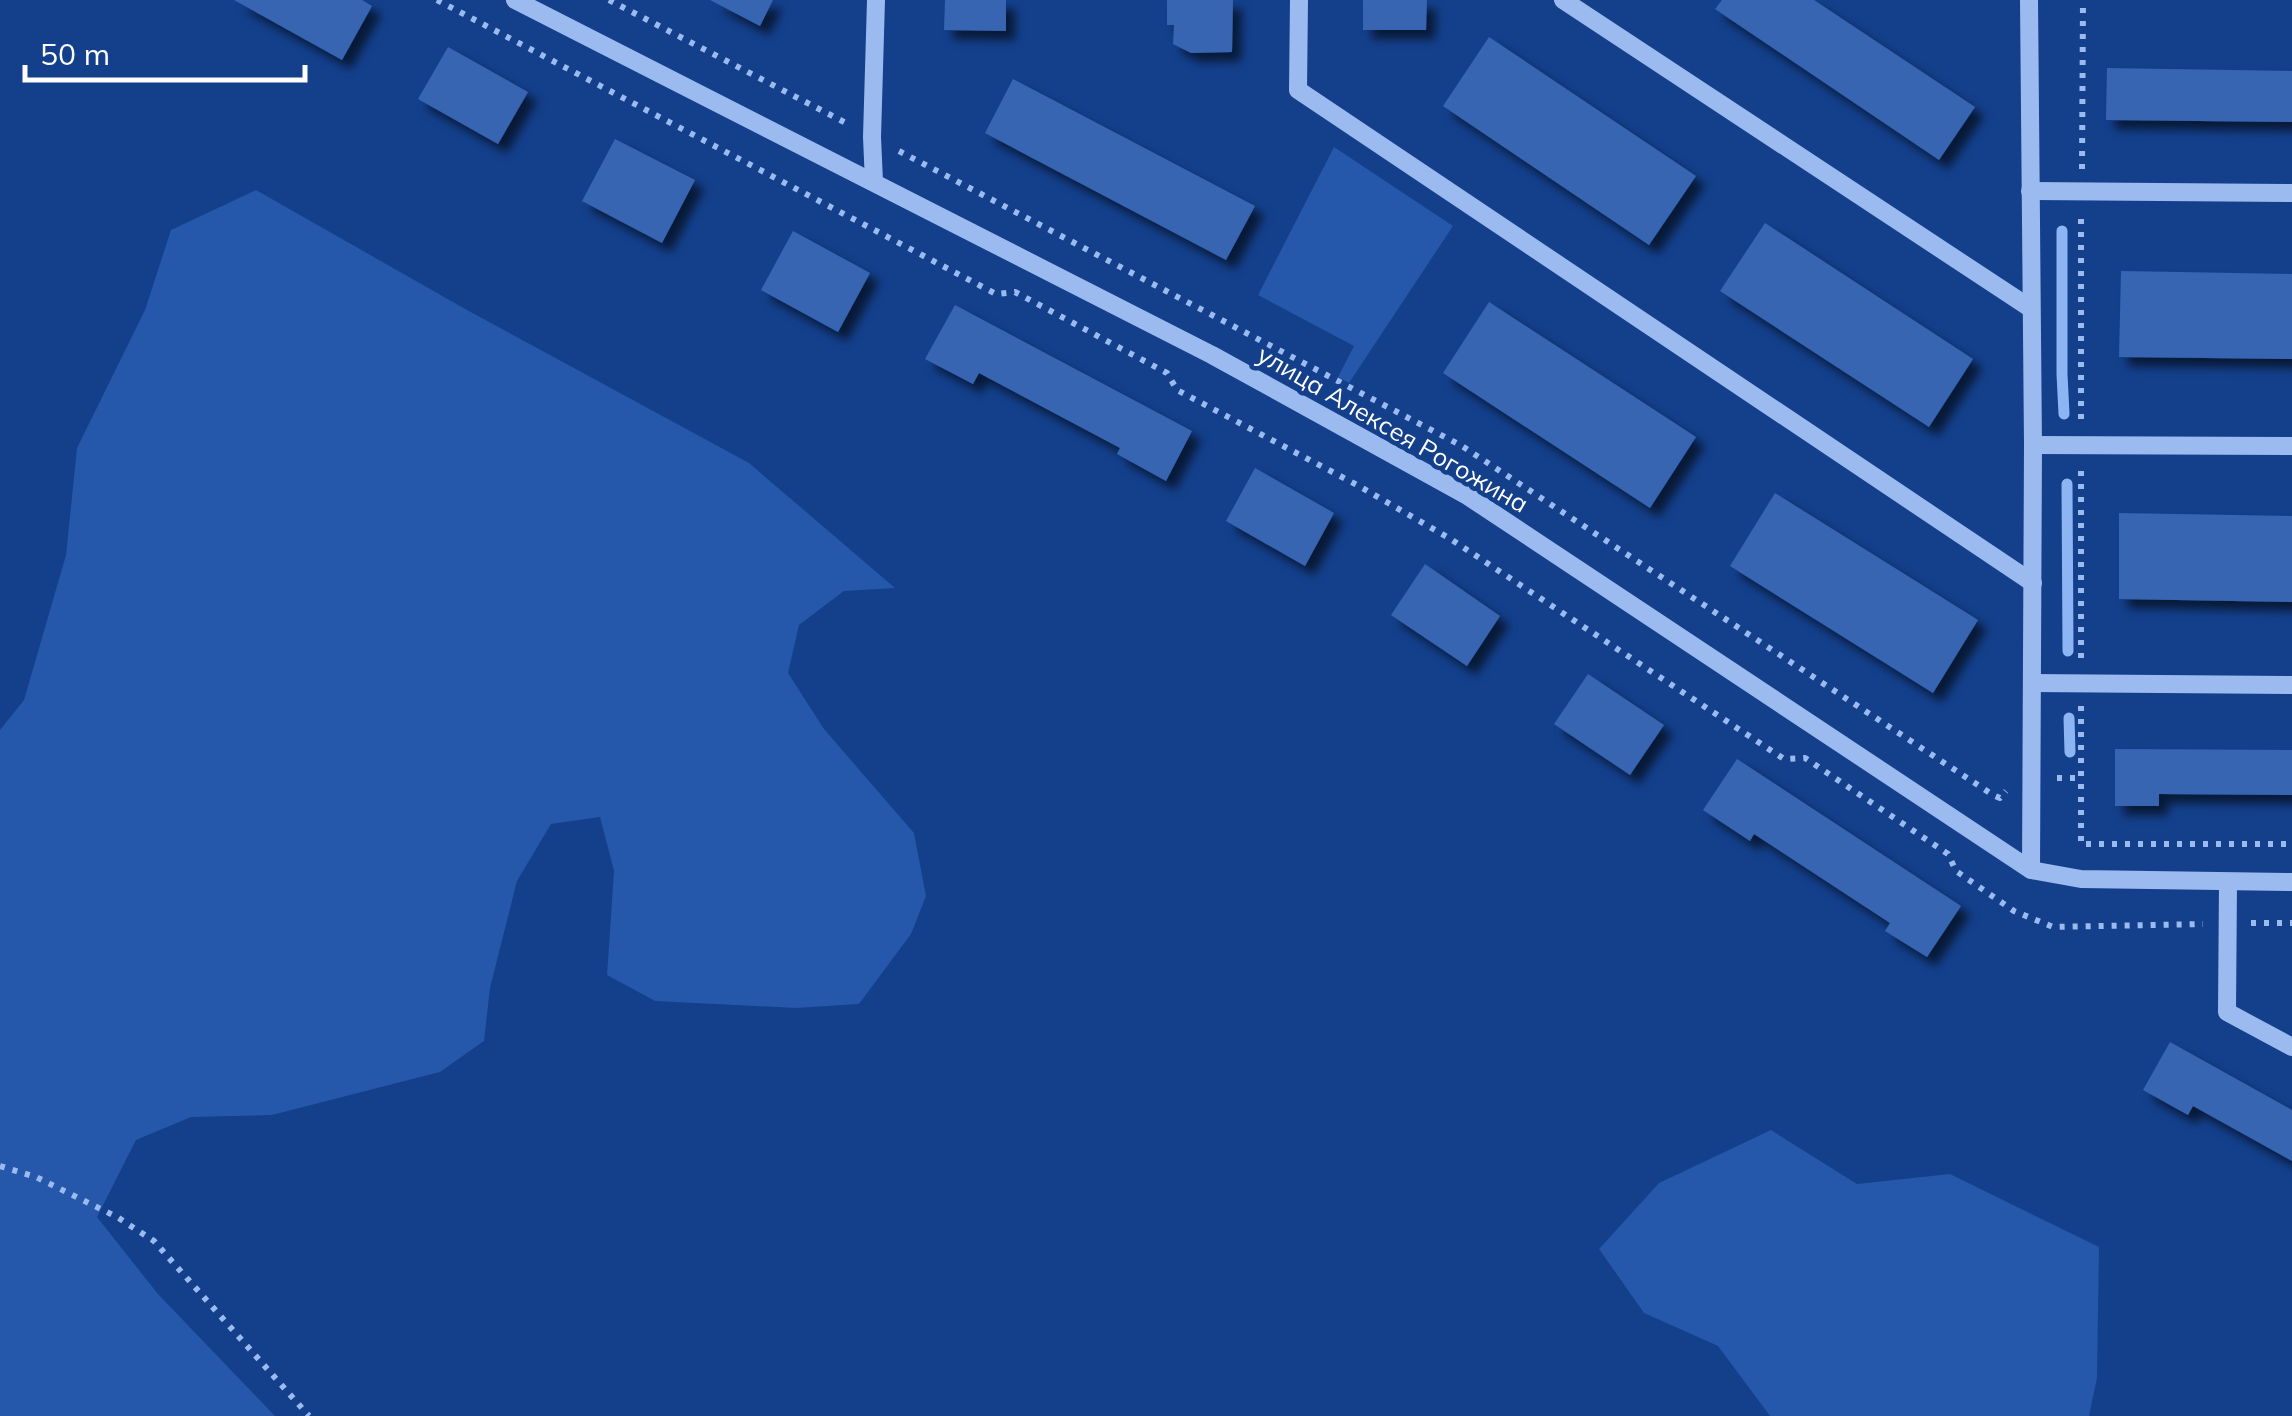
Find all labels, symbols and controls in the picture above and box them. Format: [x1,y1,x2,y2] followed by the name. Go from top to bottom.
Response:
[25,20,305,82] scale bar
[40,35,110,73] text: 50 m
[1252,338,1534,519] street label: улица Алексея Рогожина

